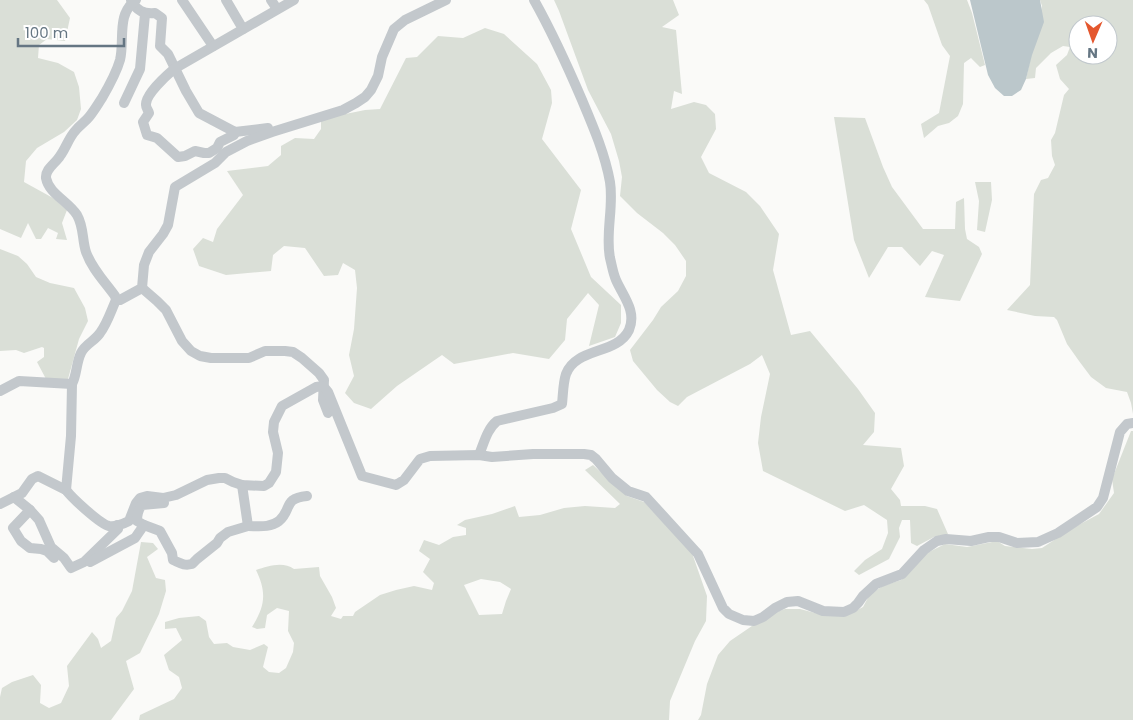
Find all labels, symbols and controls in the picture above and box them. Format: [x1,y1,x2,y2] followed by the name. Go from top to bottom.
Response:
[18,15,124,47] scale bar
[1068,15,1118,65] north arrow
[25,22,68,43] text: 100 m
[1087,43,1098,63] text: N

